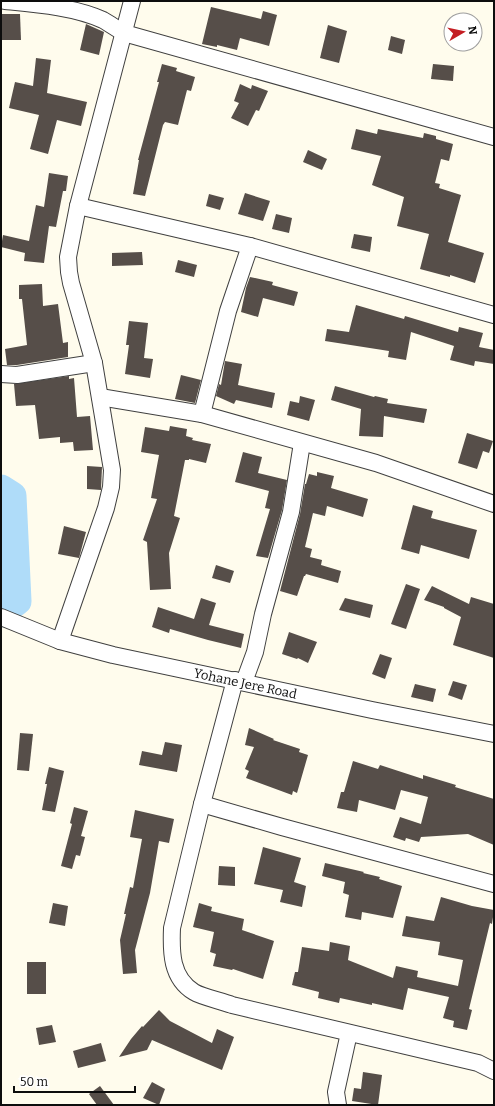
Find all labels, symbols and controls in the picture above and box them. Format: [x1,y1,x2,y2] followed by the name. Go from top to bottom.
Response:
[443,12,483,52] north arrow
[465,25,480,36] text: N
[192,665,299,702] street label: Yohane Jere Road
[14,1068,135,1094] scale bar
[20,1075,49,1089] text: 50 m

